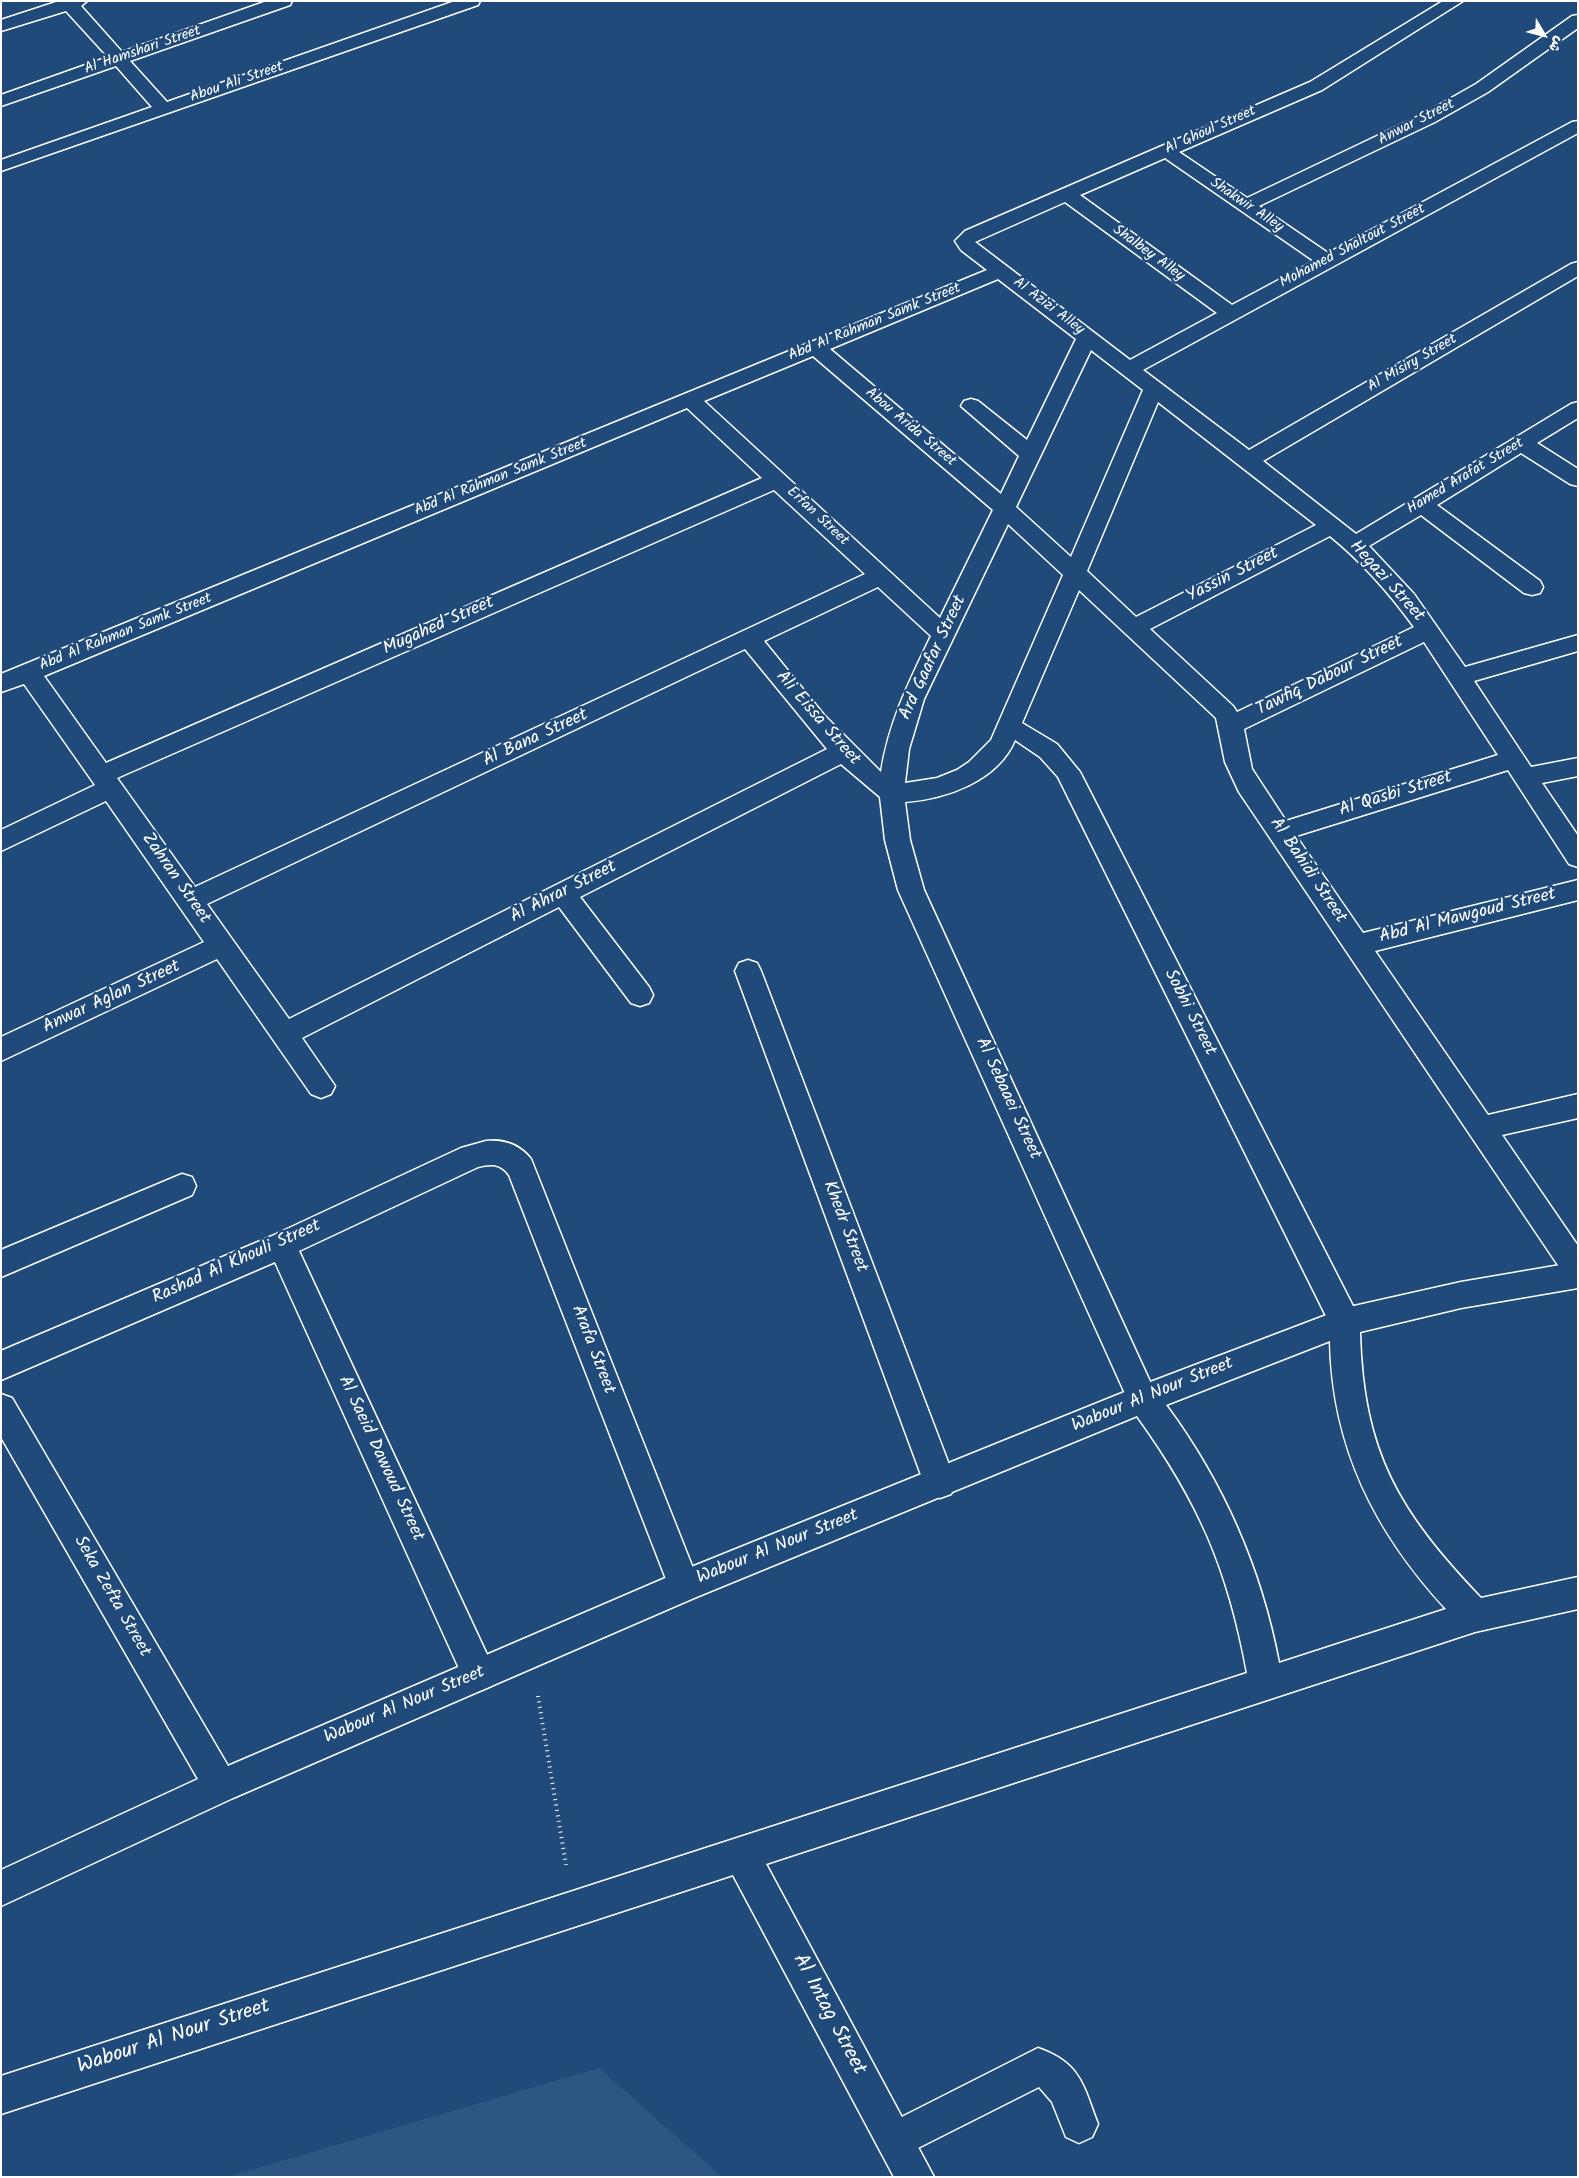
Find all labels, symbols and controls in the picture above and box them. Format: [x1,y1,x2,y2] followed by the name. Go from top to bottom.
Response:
[1519,10,1569,60] north arrow
[82,23,204,79] street label: Al Hamshari Street
[1543,31,1569,57] text: ش
[188,59,286,107] street label: Abou Ali Street
[1376,96,1458,150] street label: Anwar Street
[1163,103,1259,159] street label: Al Ghoul Street
[1206,175,1286,237] street label: Shakwir Alley
[1277,201,1429,293] street label: Mohamed Shaltout Street
[1108,222,1188,286] street label: Shalbey Alley
[1009,274,1087,340] street label: Al Azizi Alley
[786,280,964,366] street label: Abd Al Rahman Samk Street
[1365,331,1461,397] street label: Al Misiry Street
[861,385,959,471] street label: Abou Arida Street
[412,435,590,521] street label: Abd Al Rahman Samk Street
[1404,435,1528,519] street label: Hamed Arafat Street
[782,484,852,550] street label: Erfan Street
[1344,537,1428,627] street label: Hegazi Street
[1183,543,1283,609] street label: Yassin Street
[37,590,215,676] street label: Abd Al Rahman Samk Street
[896,592,972,724] street label: Ard Gaafar Street
[380,593,498,661] street label: Mugahed Street
[1253,632,1407,722] street label: Tawfiq Dabour Street
[770,667,864,771] street label: Ali Eissa Street
[480,705,592,773] street label: Al Bana Street
[1337,768,1455,822] street label: Al Qasbi Street
[1264,814,1350,928] street label: Al Bahidi Street
[136,829,214,929] street label: Zahran Street
[507,857,621,929] street label: Al Ahrar Street
[1378,885,1558,949] street label: Abd Al Mawgoud Street
[40,957,184,1039] street label: Anwar Aglan Street
[1158,966,1220,1060] street label: Sobhi Street
[969,1035,1045,1163] street label: Al Sebaaei Street
[817,1178,871,1276] street label: Khedr Street
[149,1216,325,1310] street label: Rashad Al Khouli Street
[565,1303,619,1397] street label: Arafa Street
[1069,1354,1237,1438] street label: Wabour Al Nour Street
[332,1373,428,1545] street label: Al Saeid Dawoud Street
[694,1506,862,1590] street label: Wabour Al Nour Street
[68,1533,154,1661] street label: Seka Zefta Street
[321,1662,489,1750] street label: Wabour Al Nour Street
[785,1950,871,2080] street label: Al Intag Street
[74,1995,274,2081] street label: Wabour Al Nour Street

